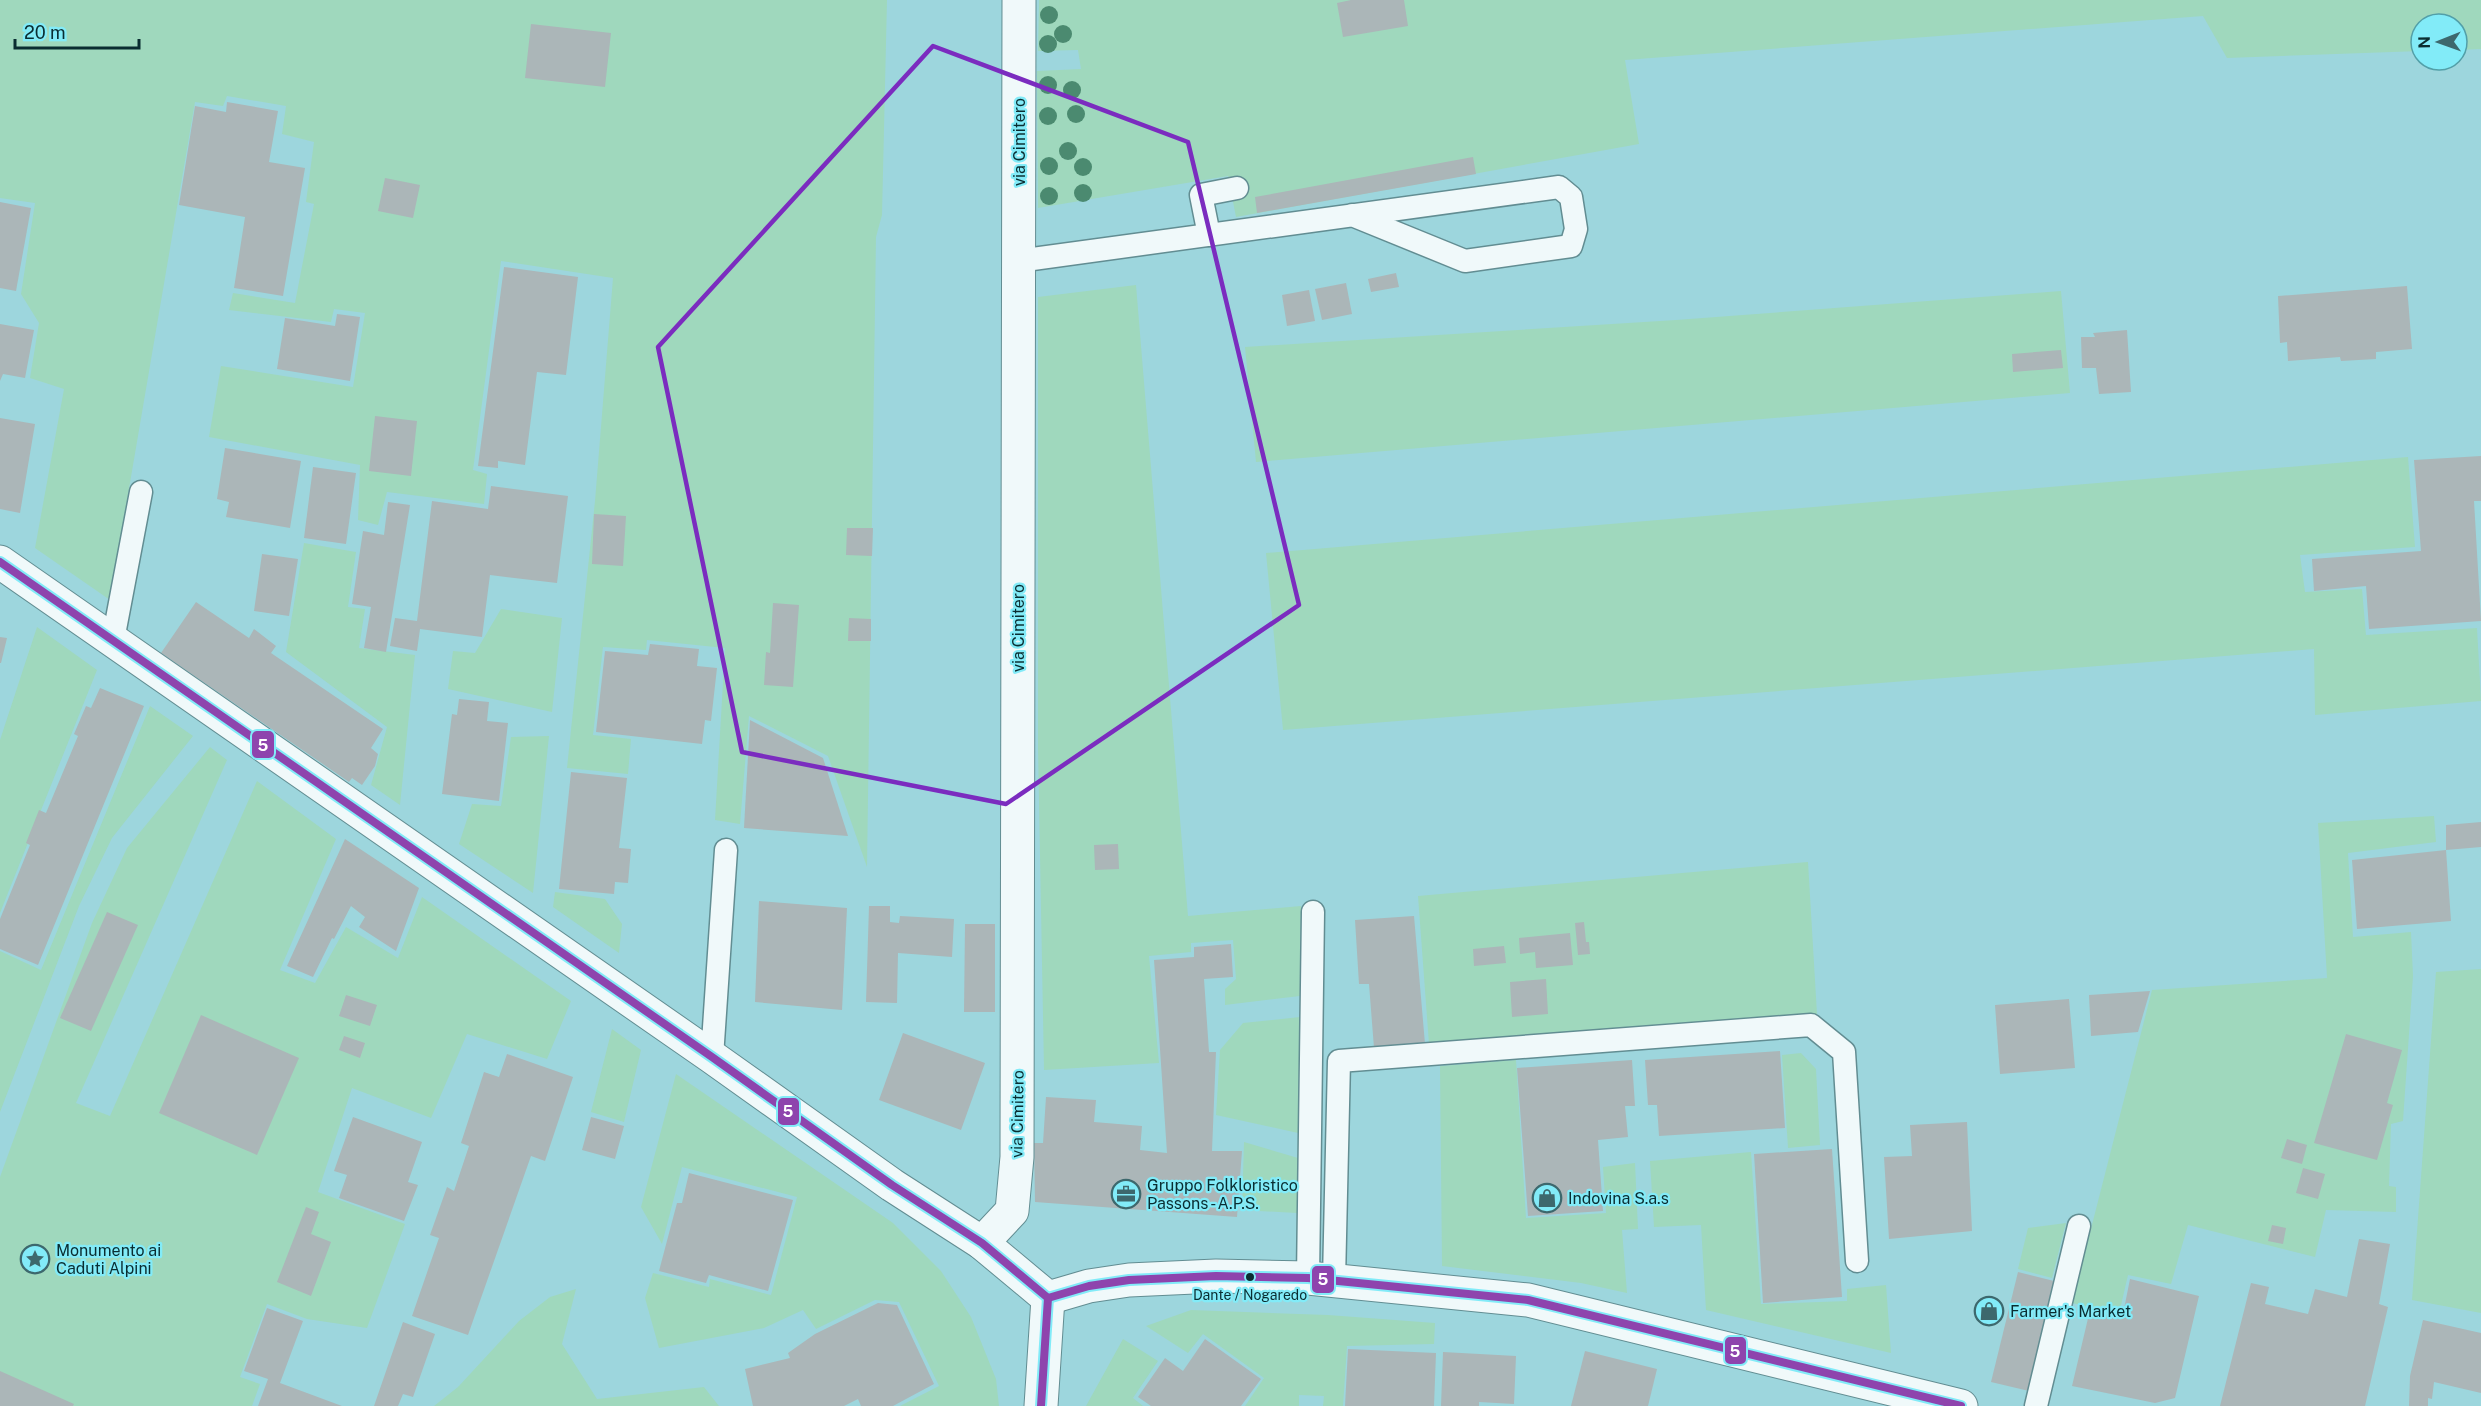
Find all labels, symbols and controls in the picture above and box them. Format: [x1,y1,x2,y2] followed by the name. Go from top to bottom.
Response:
[15,12,140,50] scale bar
[2409,12,2469,72] north arrow
[24,22,66,43] text: 20 m
[2415,36,2434,49] text: N
[1010,98,1029,186] street label: via Cimitero
[1009,584,1028,672] street label: via Cimitero
[251,730,275,759] line badge: 5
[258,736,269,755] text: 5
[1007,1070,1028,1158] street label: via Cimitero
[777,1097,800,1126] line badge: 5
[783,1102,794,1121] text: 5
[1147,1176,1298,1213] place label: Gruppo Folkloristico Passons - A.P.S.
[1110,1178,1142,1210] office icon: Gruppo Folkloristico Passons - A.P.S.
[1531,1182,1563,1214] shop icon: Indovina S.a.s
[1568,1189,1669,1208] place label: Indovina S.a.s
[56,1241,161,1278] place label: Monumento ai Caduti Alpini
[19,1243,51,1275] place icon: Monumento ai Caduti Alpini
[1311,1265,1335,1294] line badge: 5
[1318,1270,1329,1289] text: 5
[1244,1271,1256,1283] marker: Dante / Nogaredo
[1193,1287,1307,1303] place label: Dante / Nogaredo
[1973,1295,2005,1327] shop icon: Farmer's Market
[2010,1302,2131,1321] place label: Farmer's Market
[1724,1336,1747,1365] line badge: 5
[1730,1342,1741,1361] text: 5

